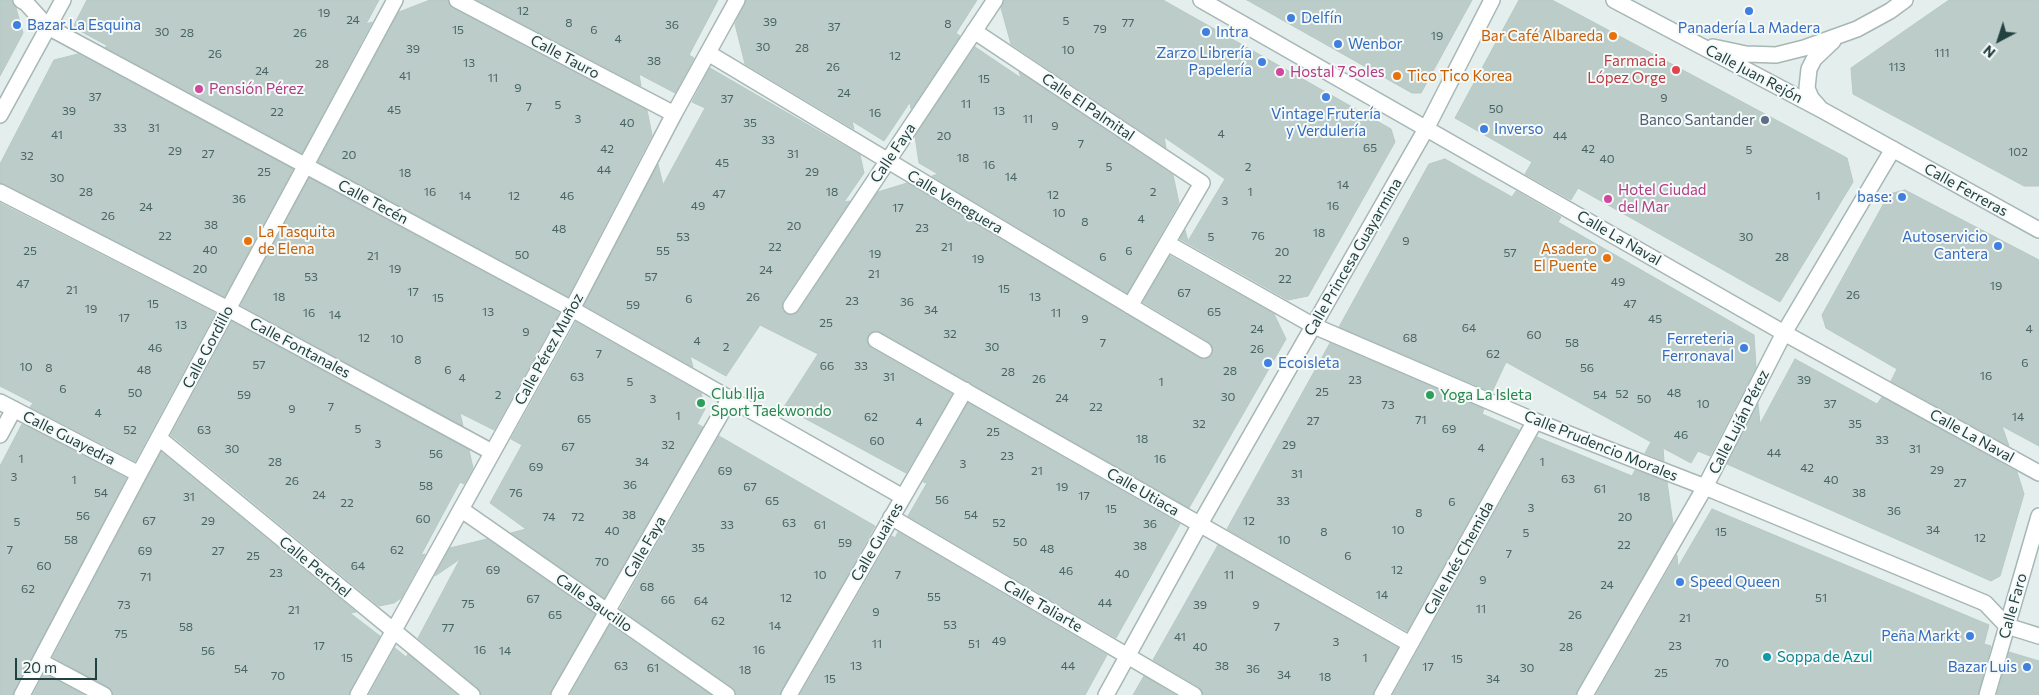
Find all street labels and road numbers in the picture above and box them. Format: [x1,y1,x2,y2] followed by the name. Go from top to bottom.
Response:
[527,31,603,83] street label: Calle Tauro
[1702,41,1806,107] street label: Calle Juan Rejón
[1038,69,1138,145] street label: Calle El Palmital
[867,120,919,186] street label: Calle Faya
[1921,160,2011,220] street label: Calle Ferreras
[904,166,1006,238] street label: Calle Veneguera
[1300,175,1406,339] street label: Calle Princesa Guayarmina
[335,176,411,228] street label: Calle Tecén
[1574,207,1664,269] street label: Calle La Naval
[511,290,587,408] street label: Calle Pérez Muñoz
[179,302,237,392] street label: Calle Gordillo
[247,314,353,382] street label: Calle Fontanales
[1705,367,1773,477] street label: Calle Luján Pérez
[1927,405,2017,467] street label: Calle La Naval
[20,407,118,469] street label: Calle Guayedra
[1522,407,1680,485] street label: Calle Prudencio Morales
[1104,464,1182,520] street label: Calle Utiaca
[1420,498,1498,618] street label: Calle Inés Chemida
[847,499,907,585] street label: Calle Guaires
[620,513,670,581] street label: Calle Faya
[276,533,354,601] street label: Calle Perchel
[552,570,636,636] street label: Calle Saucillo
[1995,571,2031,641] street label: Calle Faro
[1000,576,1086,636] street label: Calle Taliarte

